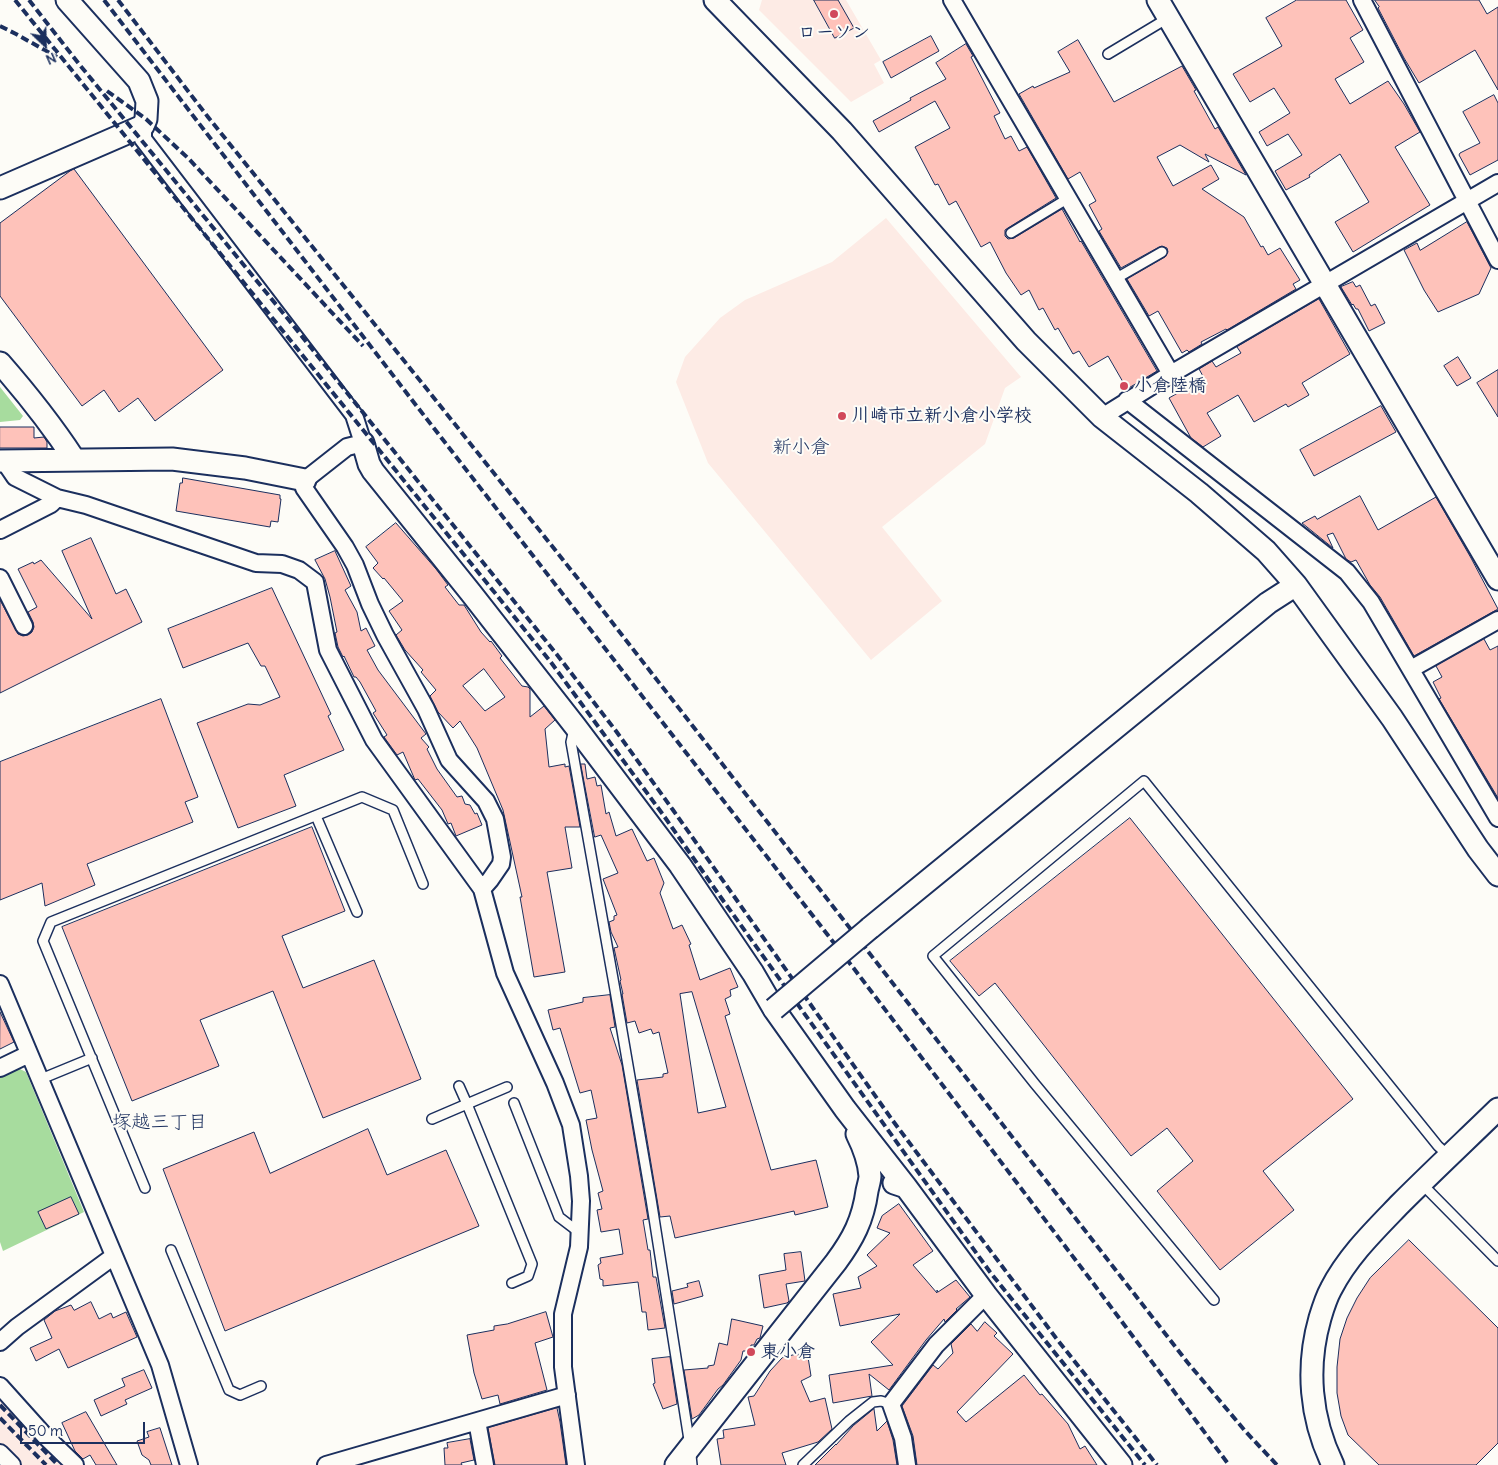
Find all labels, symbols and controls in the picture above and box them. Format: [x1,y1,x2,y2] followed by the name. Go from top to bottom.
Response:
[828,8,840,20] marker: ローソン
[20,20,70,70] north arrow
[798,22,870,44] place label: ローソン
[43,49,59,69] text: N
[1134,375,1206,397] place label: 小倉陸橋
[1118,380,1130,392] marker: 小倉陸橋
[852,405,1032,427] place label: 川崎市立新小倉小学校
[836,410,848,422] marker: 川崎市立新小倉小学校
[773,437,829,459] district label: 新小倉
[113,1112,207,1134] district label: 塚越三丁目
[761,1341,815,1363] place label: 東小倉
[745,1346,757,1358] marker: 東小倉
[22,1412,148,1444] scale bar
[28,1421,63,1440] text: 50 m

